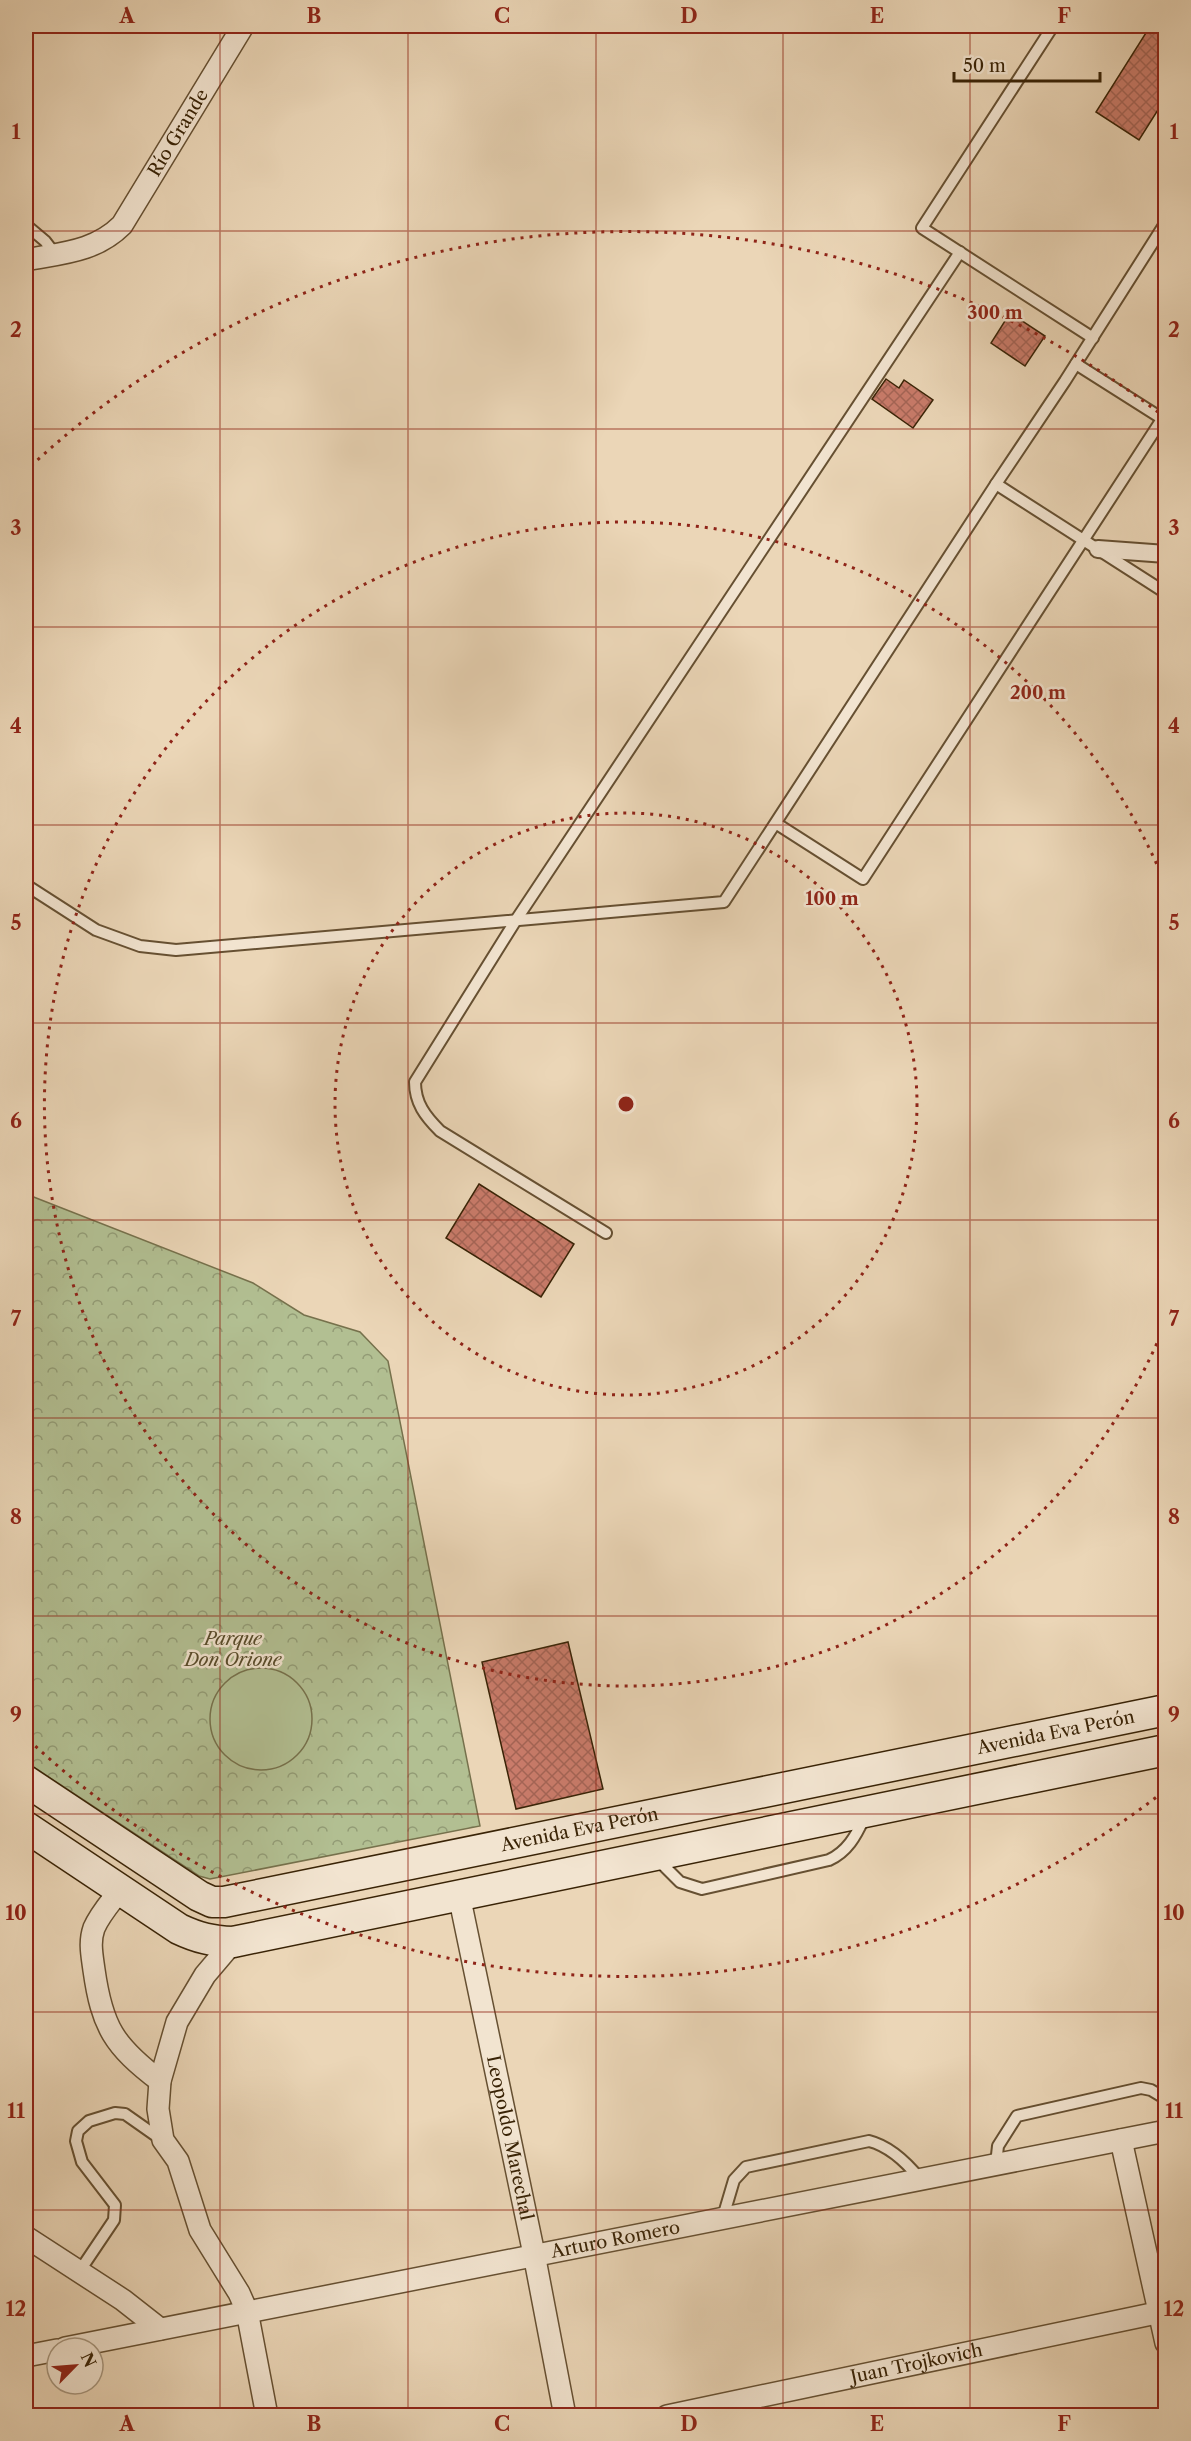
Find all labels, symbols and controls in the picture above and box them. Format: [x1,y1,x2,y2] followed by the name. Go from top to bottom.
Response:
[118,4,135,28] text: A
[307,4,322,28] text: B
[494,4,510,28] text: C
[680,4,698,28] text: D
[870,4,884,28] text: E
[1057,4,1071,28] text: F
[954,45,1100,83] scale bar
[963,55,1006,77] text: 50 m
[143,85,213,180] street label: Río Grande
[12,120,21,144] text: 1
[1170,120,1179,144] text: 1
[967,302,1023,324] text: 300 m
[10,318,22,342] text: 2
[1168,318,1180,342] text: 2
[10,516,22,540] text: 3
[1168,516,1180,540] text: 3
[1010,682,1066,704] text: 200 m
[10,714,22,738] text: 4
[1168,714,1180,738] text: 4
[805,888,859,910] text: 100 m
[10,911,22,935] text: 5
[1168,911,1180,935] text: 5
[616,1094,636,1114] centre of rings
[10,1109,22,1133] text: 6
[1168,1109,1180,1133] text: 6
[11,1307,22,1331] text: 7
[1169,1307,1180,1331] text: 7
[10,1505,22,1529] text: 8
[1168,1505,1180,1529] text: 8
[183,1628,283,1671] park label: Parque Don Orione
[10,1703,22,1727] text: 9
[1168,1703,1180,1727] text: 9
[974,1706,1137,1759] street label: Avenida Eva Perón
[498,1803,660,1856] street label: Avenida Eva Perón
[5,1901,27,1925] text: 10
[1163,1901,1185,1925] text: 10
[482,2053,538,2222] street label: Leopoldo Marechal
[7,2099,25,2123] text: 11
[1165,2099,1183,2123] text: 11
[548,2216,682,2263] street label: Arturo Romero
[6,2297,26,2321] text: 12
[1164,2297,1184,2321] text: 12
[45,2336,105,2396] north arrow
[846,2339,985,2389] street label: Juan Trojkovich
[77,2349,101,2370] text: N
[118,2412,135,2436] text: A
[307,2412,322,2436] text: B
[494,2412,510,2436] text: C
[680,2412,698,2436] text: D
[870,2412,884,2436] text: E
[1057,2412,1071,2436] text: F

